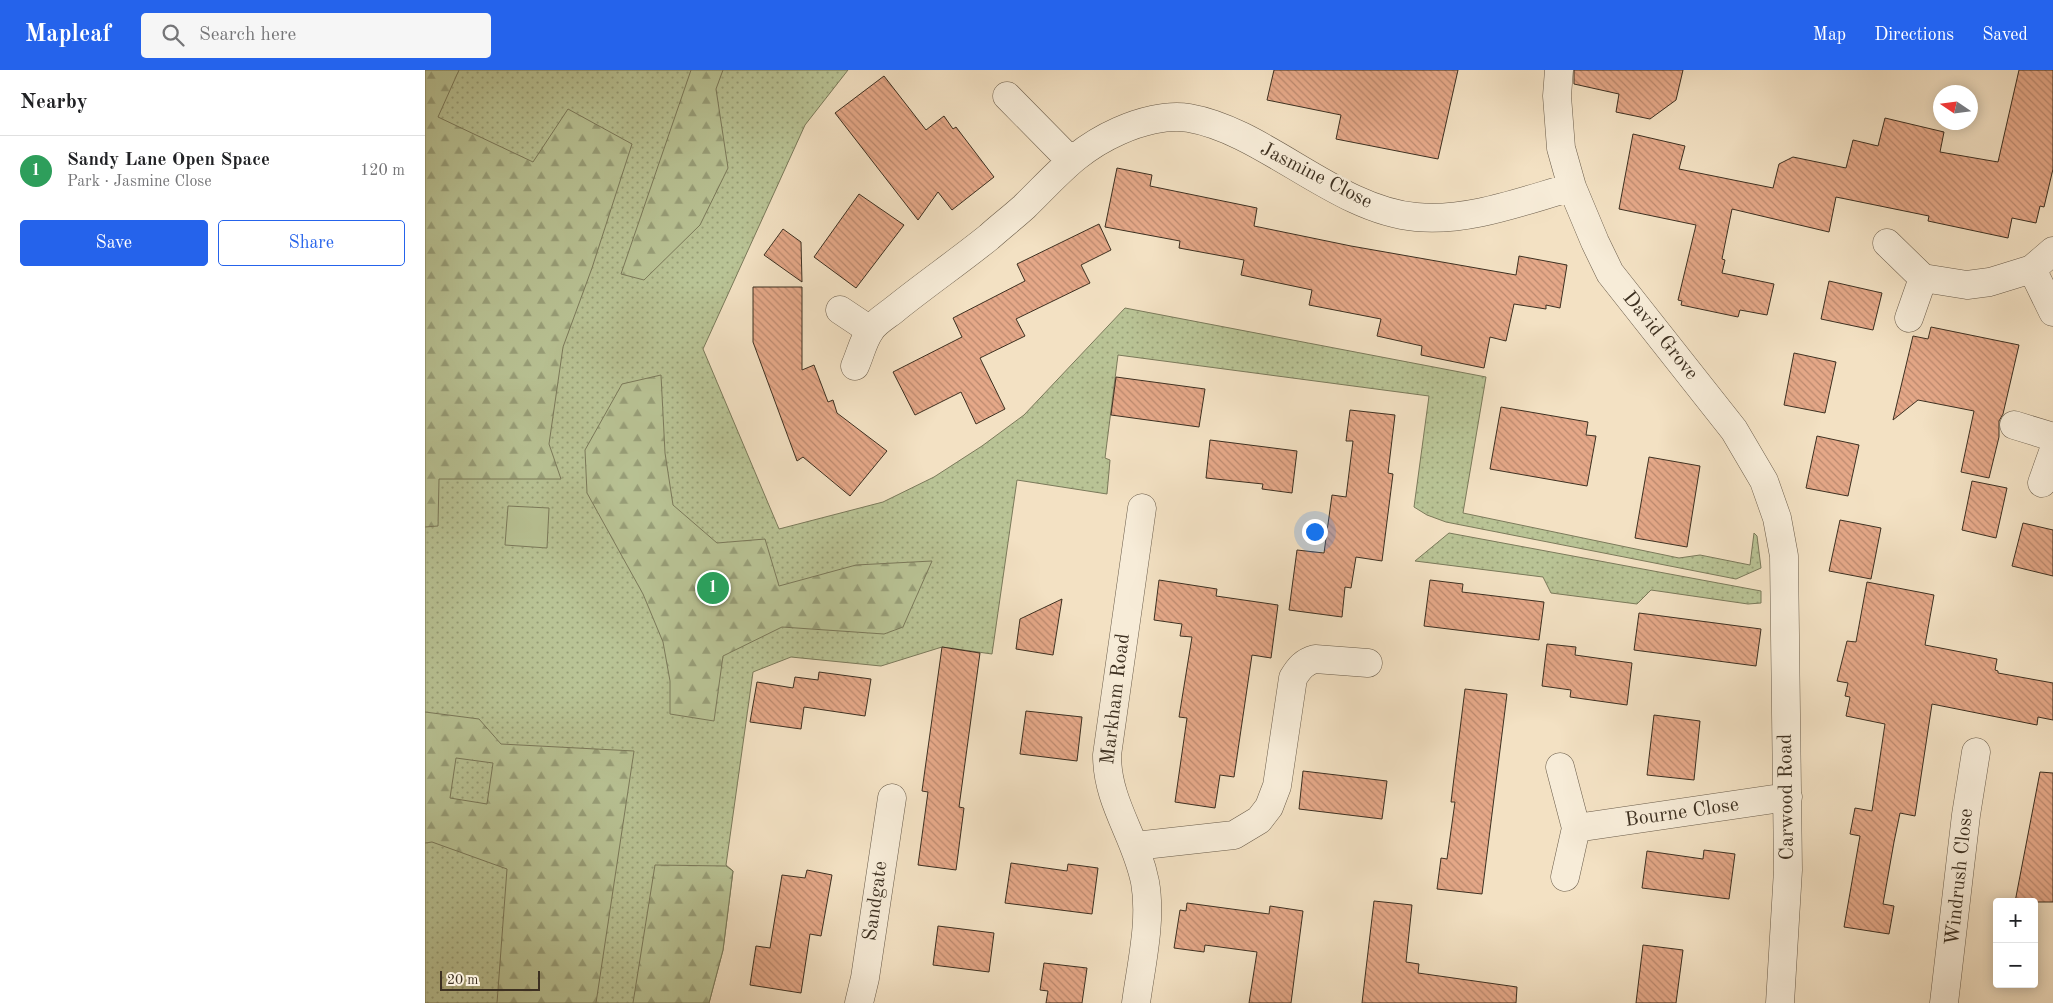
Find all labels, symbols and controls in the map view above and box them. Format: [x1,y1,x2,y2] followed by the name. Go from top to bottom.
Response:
[141,13,491,58] search box
[159,21,187,49] icon: search
[25,23,111,47] text: Mapleaf
[199,26,296,45] text: Search here
[1813,26,1846,44] text: Map
[1874,26,1954,44] text: Directions
[1982,26,2028,44] text: Saved
[1933,85,1978,130] north arrow
[20,92,88,113] text: Nearby
[1257,139,1375,213] street label: Jasmine Close
[67,151,270,170] text: Sandy Lane Open Space
[31,163,41,179] text: 1
[360,163,405,179] text: 120 m
[67,174,212,190] text: Park · Jasmine Close
[20,220,208,266] button: Save
[218,220,405,266] button: Share
[1618,288,1702,384] street label: David Grove
[1302,519,1328,545] your location
[697,569,729,607] pin: 1
[1098,632,1134,766] street label: Markham Road
[1776,734,1798,860] street label: Carwood Road
[1624,795,1740,831] street label: Bourne Close
[1943,807,1977,947] street label: Windrush Close
[861,860,891,942] street label: Sandgate
[1993,898,2038,988] map controls
[1993,898,2038,943] button: +
[1993,943,2038,988] button: −
[440,968,540,991] scale bar
[447,973,478,987] text: 20 m

